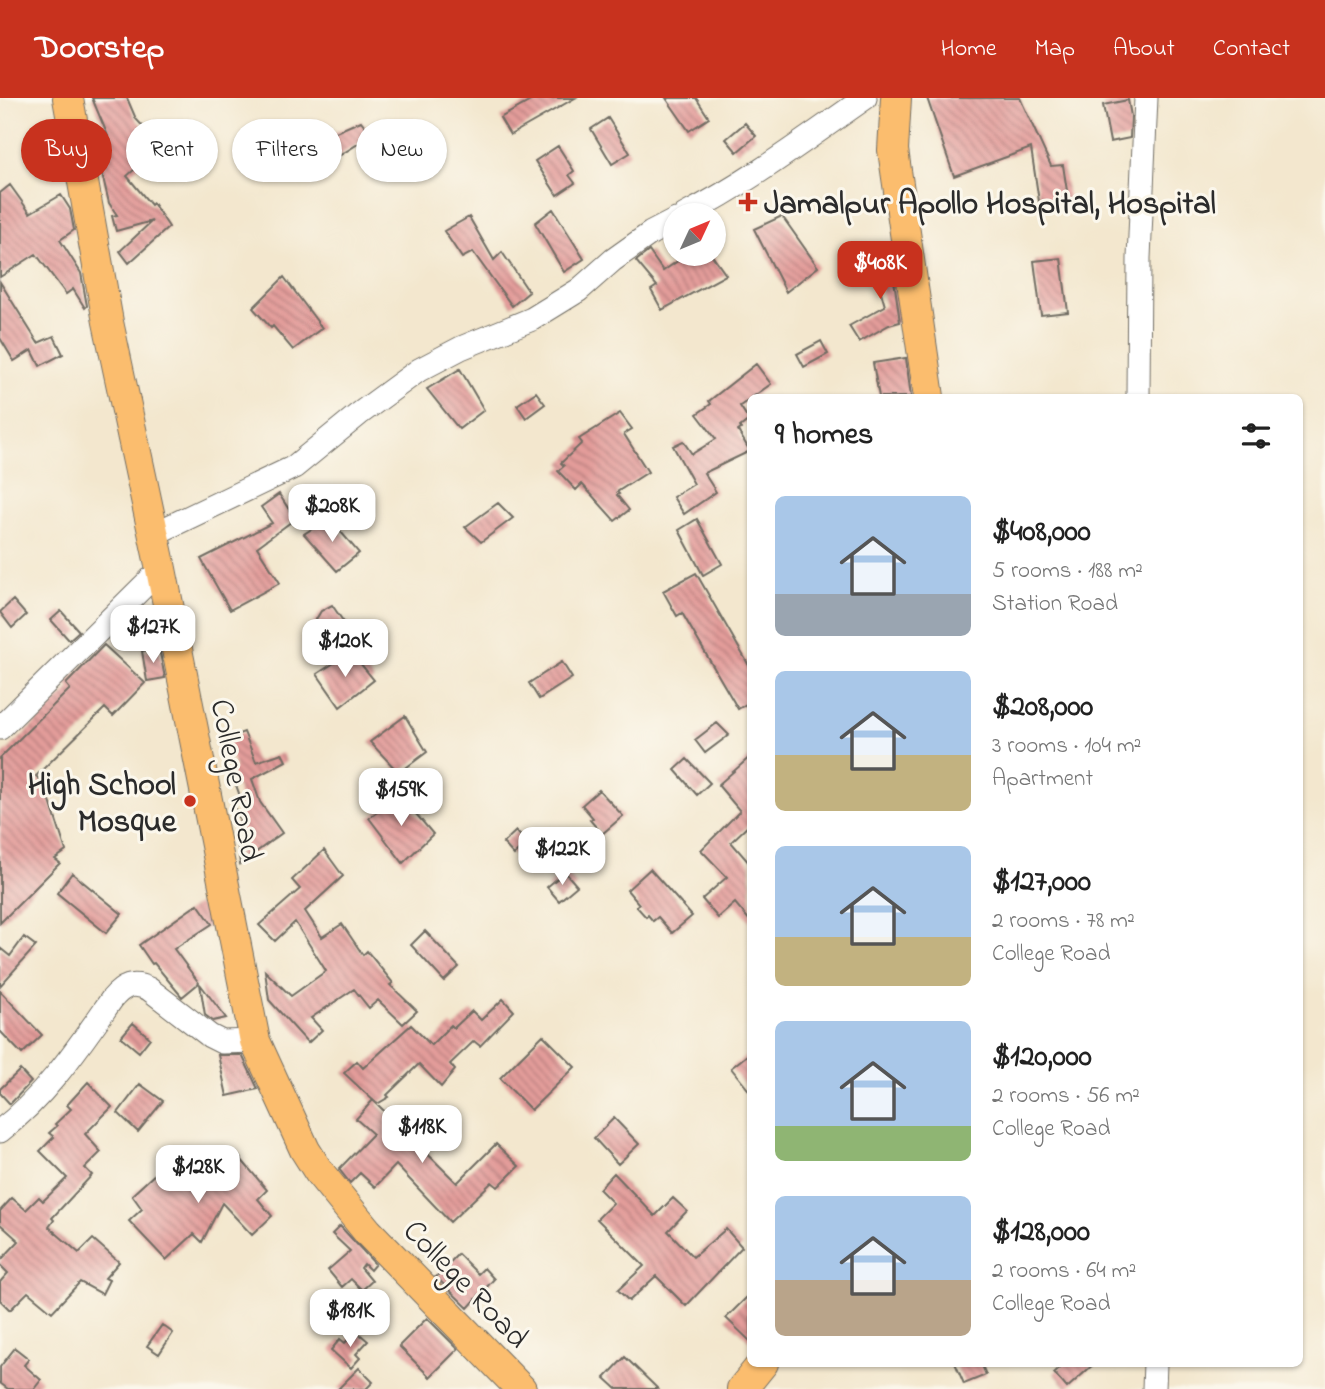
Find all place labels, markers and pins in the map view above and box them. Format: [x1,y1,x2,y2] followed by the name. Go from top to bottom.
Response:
[764,182,1216,229] place label: Jamalpur Apollo Hospital, Hospital
[738,192,758,212] marker: Jamalpur Apollo Hospital, Hospital
[831,242,929,301] pin: $408K
[283,484,381,544] pin: $208K
[104,606,202,665] pin: $127K
[296,620,394,679] pin: $120K
[28,763,178,847] place label: High School Mosque
[352,768,450,828] pin: $159K
[182,793,198,809] marker: High School Mosque
[513,828,611,887] pin: $122K
[373,1105,471,1165] pin: $118K
[149,1146,247,1205] pin: $128K
[301,1290,399,1349] pin: $181K

